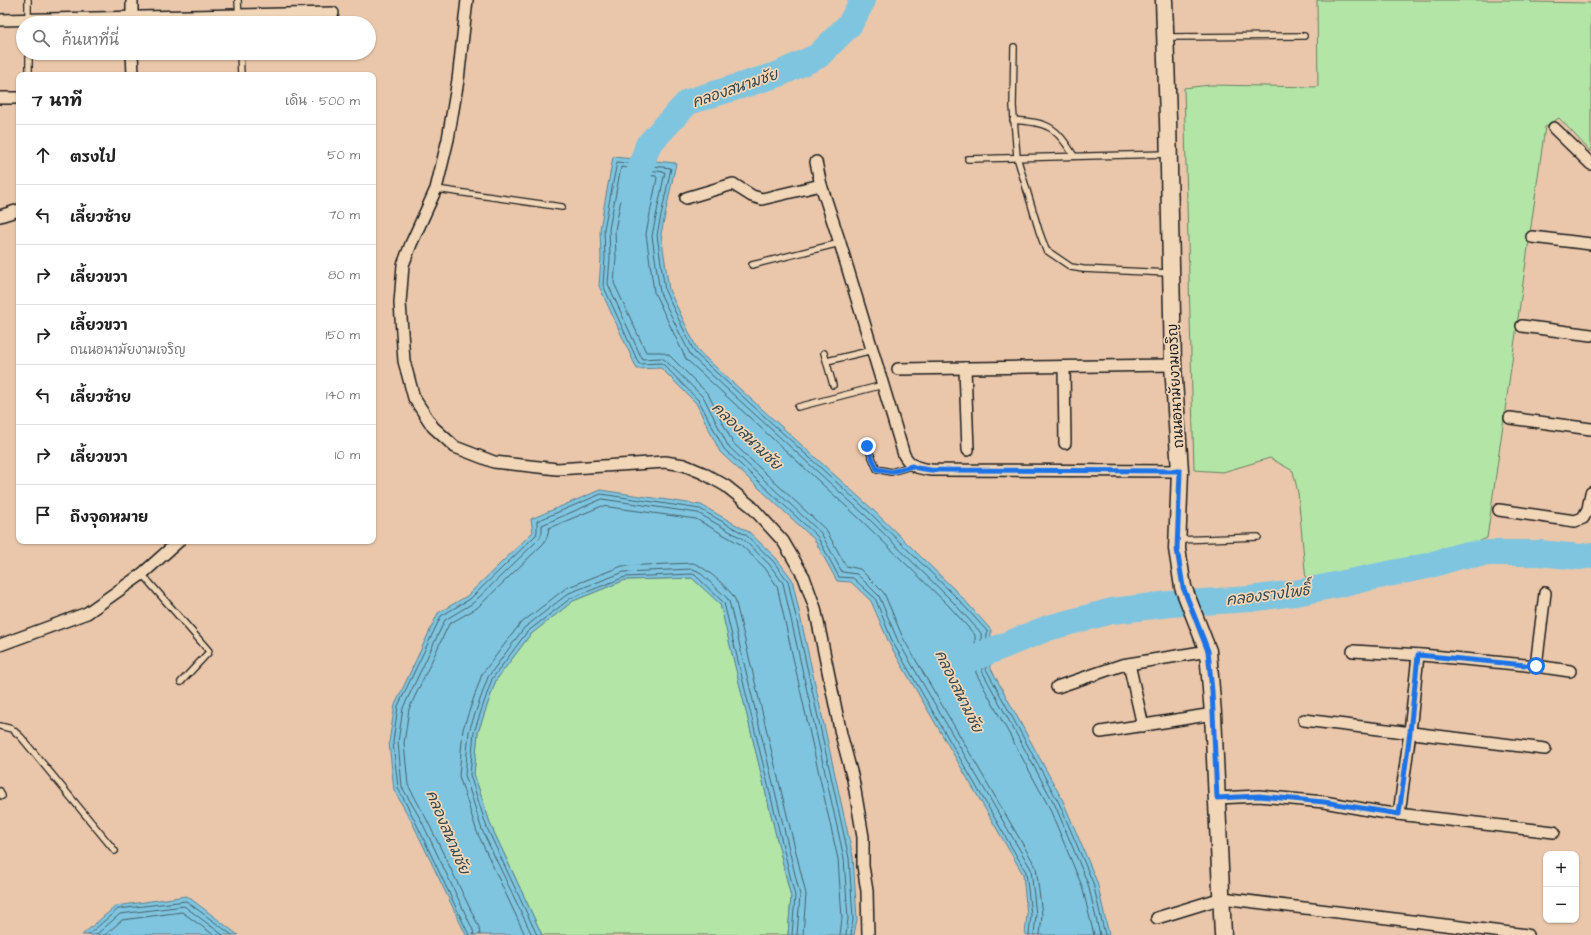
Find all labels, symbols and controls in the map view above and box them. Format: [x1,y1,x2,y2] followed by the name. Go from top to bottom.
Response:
[16,16,376,60] search box
[30,27,52,49] icon: search
[62,30,119,51] text: ค้นหาที่นี่
[689,64,782,113] water label: คลองสนามชัย
[32,89,82,113] text: 7 นาที
[285,92,360,110] text: เดิน · 500 m
[32,144,54,166] icon: ahead
[327,146,360,164] text: 50 m
[70,147,116,168] text: ตรงไป
[32,204,54,226] icon: left
[328,206,360,224] text: 70 m
[70,207,131,228] text: เลี้ยวซ้าย
[32,264,54,286] icon: right
[328,266,360,284] text: 80 m
[70,267,128,288] text: เลี้ยวขวา
[70,315,128,336] text: เลี้ยวขวา
[1163,323,1189,449] street label: ถนนอนามัยงามเจริญ
[32,324,54,346] icon: right
[326,326,360,344] text: 150 m
[70,341,186,359] text: ถนนอนามัยงามเจริญ
[32,384,54,406] icon: left
[326,386,360,404] text: 140 m
[70,387,131,408] text: เลี้ยวซ้าย
[707,398,787,476] water label: คลองสนามชัย
[858,437,876,455] route end
[32,444,54,466] icon: right
[335,446,360,464] text: 10 m
[70,447,128,468] text: เลี้ยวขวา
[32,504,54,526] icon: arrive
[70,507,148,528] text: ถึงจุดหมาย
[1225,576,1316,611] water label: คลองรางโพธิ์
[929,646,988,737] water label: คลองสนามชัย
[1527,657,1545,675] route start
[420,787,475,878] water label: คลองสนามชัย
[1543,851,1579,923] map controls
[1543,851,1579,887] button: +
[1543,887,1579,923] button: −

